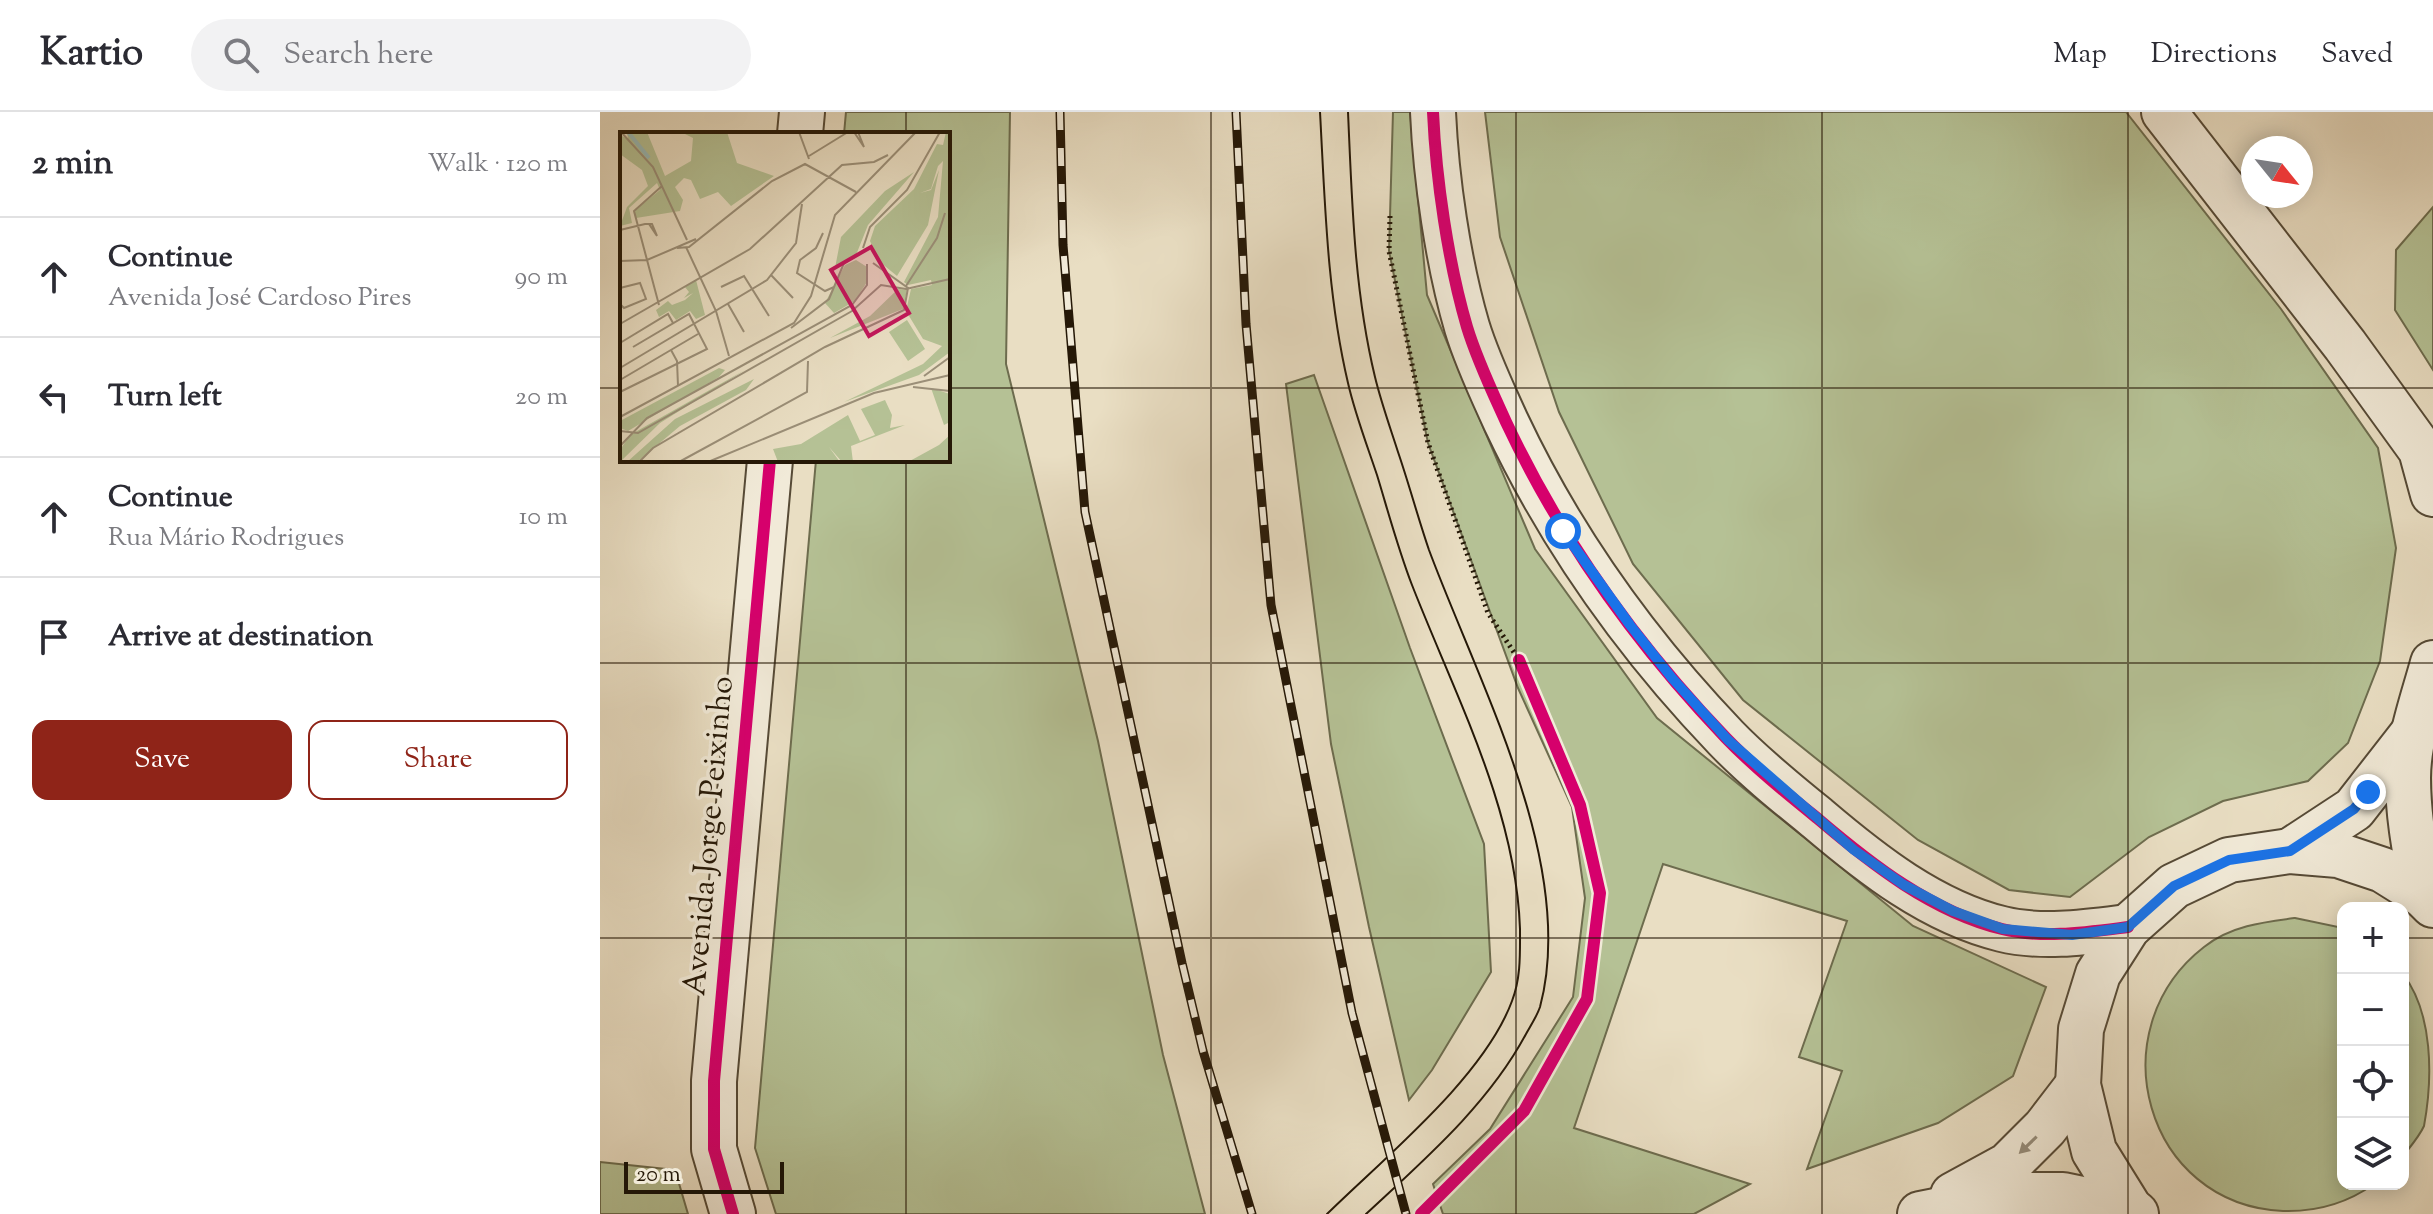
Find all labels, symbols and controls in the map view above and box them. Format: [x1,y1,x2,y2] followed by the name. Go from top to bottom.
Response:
[191,19,751,91] search box
[40,28,143,82] text: Kartio
[219,33,263,77] icon: search
[283,34,434,77] text: Search here
[2053,35,2107,75] text: Map
[2151,35,2277,75] text: Directions
[2321,35,2393,75] text: Saved
[620,132,950,462] inset map
[2241,136,2313,208] north arrow
[32,140,113,189] text: 2 min
[428,146,568,183] text: Walk · 120 m
[108,237,233,280] text: Continue
[32,255,76,299] icon: ahead
[515,259,568,296] text: 90 m
[108,280,411,317] text: Avenida José Cardoso Pires
[32,375,76,419] icon: left
[108,376,222,419] text: Turn left
[515,379,568,416] text: 20 m
[108,477,233,520] text: Continue
[32,495,76,539] icon: ahead
[519,499,568,536] text: 10 m
[1545,513,1581,549] route start
[108,520,344,557] text: Rua Mário Rodrigues
[32,615,76,659] icon: arrive
[108,616,373,659] text: Arrive at destination
[673,674,747,998] street label: Avenida Jorge Peixinho
[32,720,292,800] button: Save
[308,720,568,800] button: Share
[2350,774,2386,810] route end
[2337,902,2409,1190] map controls
[2337,902,2409,974] button: +
[2337,974,2409,1046] button: −
[2337,1046,2409,1118] button: locate
[2337,1118,2409,1190] button: layers
[2019,1135,2038,1153] one-way arrow
[624,1158,784,1194] scale bar
[636,1160,681,1192] text: 20 m

